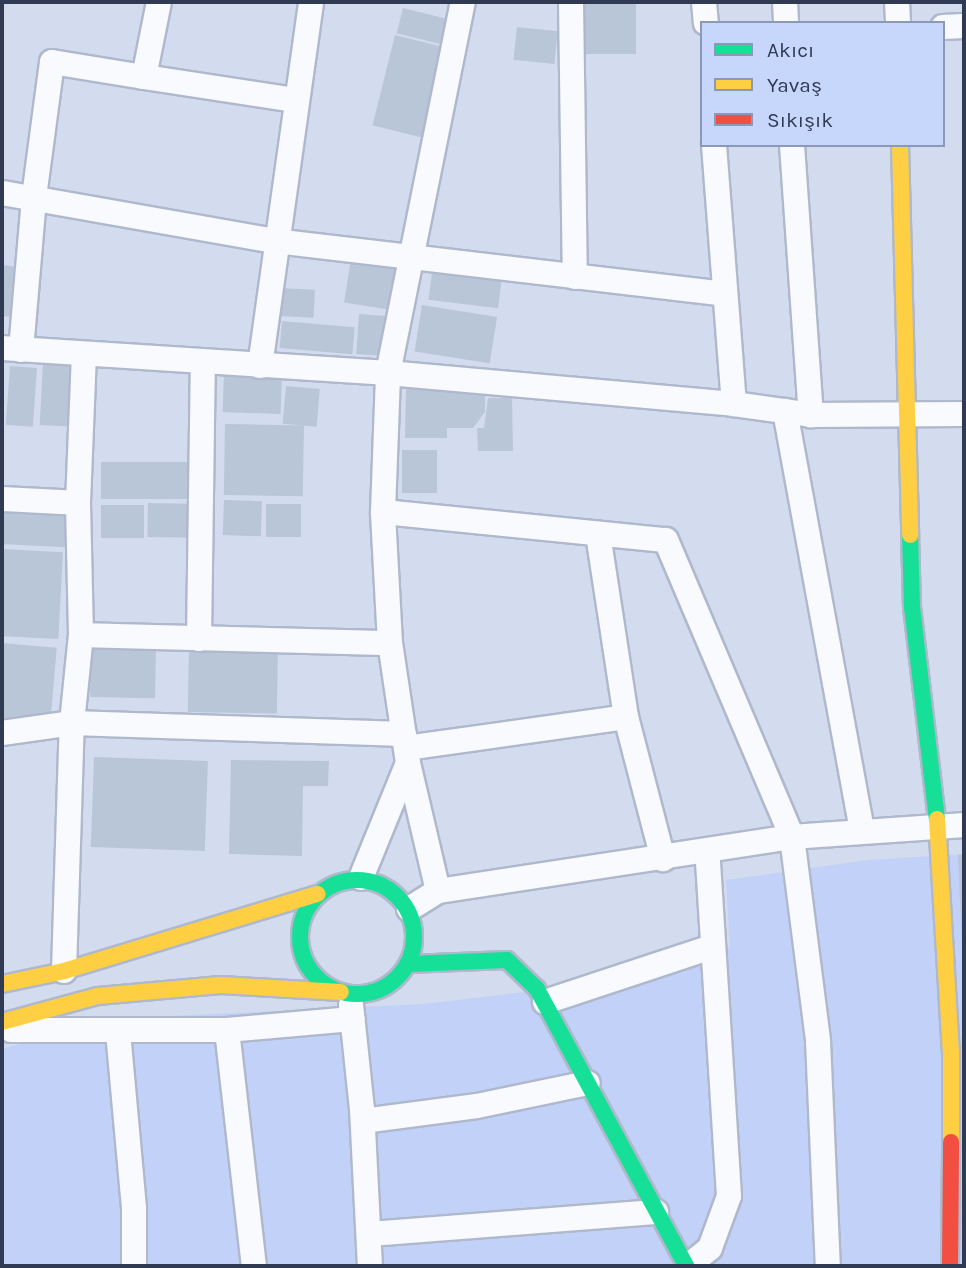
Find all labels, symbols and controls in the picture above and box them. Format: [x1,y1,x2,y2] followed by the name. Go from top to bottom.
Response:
[700,21,945,147] legend
[767,38,814,62] text: Akıcı
[767,73,822,97] text: Yavaş
[767,108,833,132] text: Sıkışık

